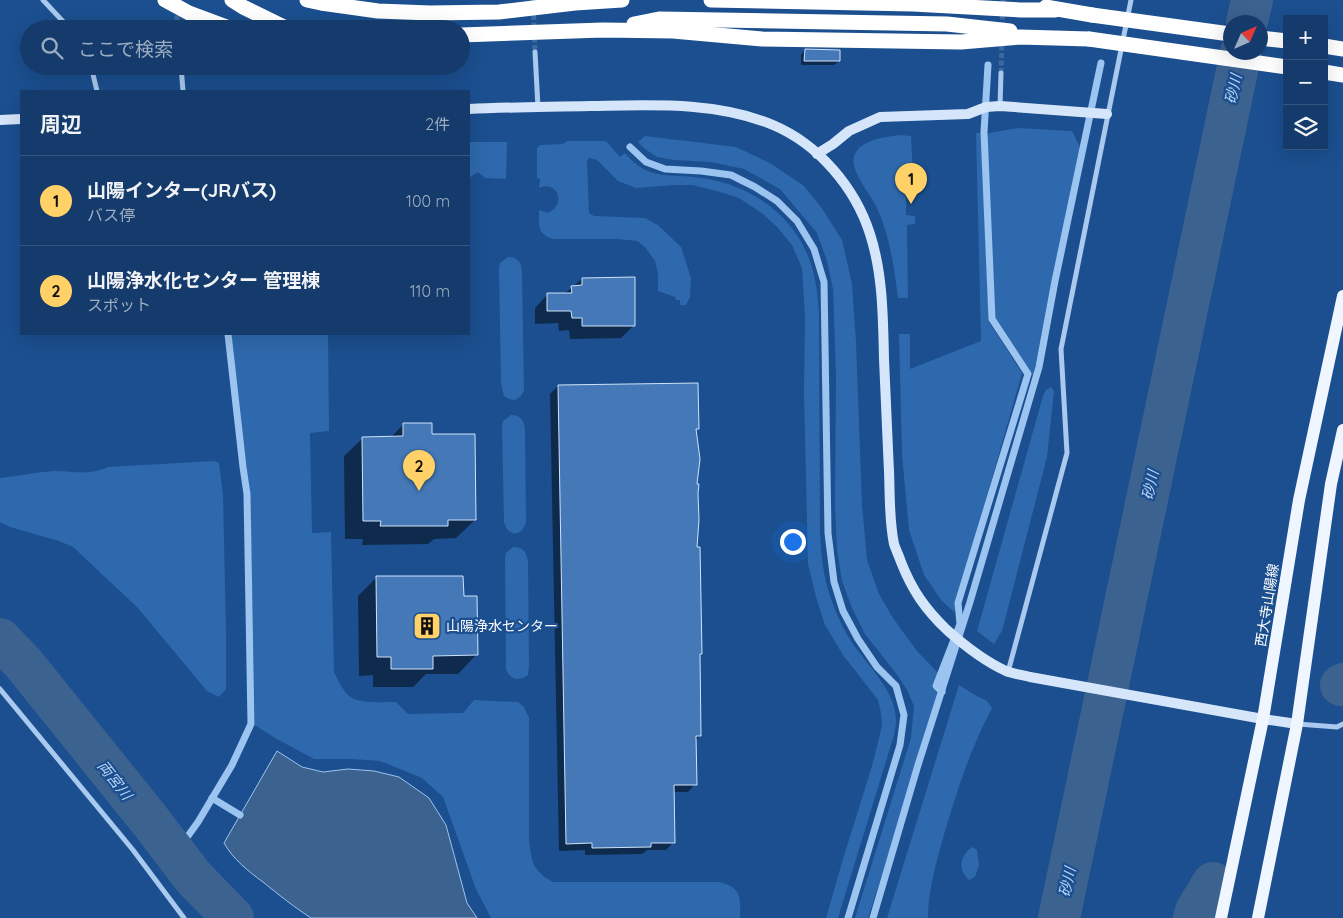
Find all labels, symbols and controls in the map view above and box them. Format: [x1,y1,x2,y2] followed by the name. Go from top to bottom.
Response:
[1223,15,1268,60] north arrow
[1283,15,1328,150] map controls
[1283,15,1328,60] button: +
[20,20,470,75] search box
[38,34,66,62] icon: search
[78,37,173,61] text: ここで検索
[1283,60,1328,105] button: −
[1221,70,1246,106] water label: 砂川
[1283,105,1328,150] button: layers
[40,111,82,137] text: 周辺
[425,114,450,134] text: 2件
[895,163,927,204] pin: 1
[87,178,276,202] text: 山陽インター(JRバス)
[53,191,59,211] text: 1
[406,191,450,211] text: 100 m
[87,205,135,225] text: バス停
[87,268,320,292] text: 山陽浄水化センター 管理棟
[51,281,61,301] text: 2
[410,281,450,301] text: 110 m
[87,295,151,315] text: スポット
[403,450,435,491] pin: 2
[1138,466,1163,502] water label: 砂川
[780,529,806,555] your location
[1252,562,1282,648] street label: 西大寺山陽線
[412,611,442,641] building icon: 山陽浄水センター
[446,617,558,635] place label: 山陽浄水センター
[94,756,138,805] water label: 両宮川
[1055,863,1080,899] water label: 砂川

